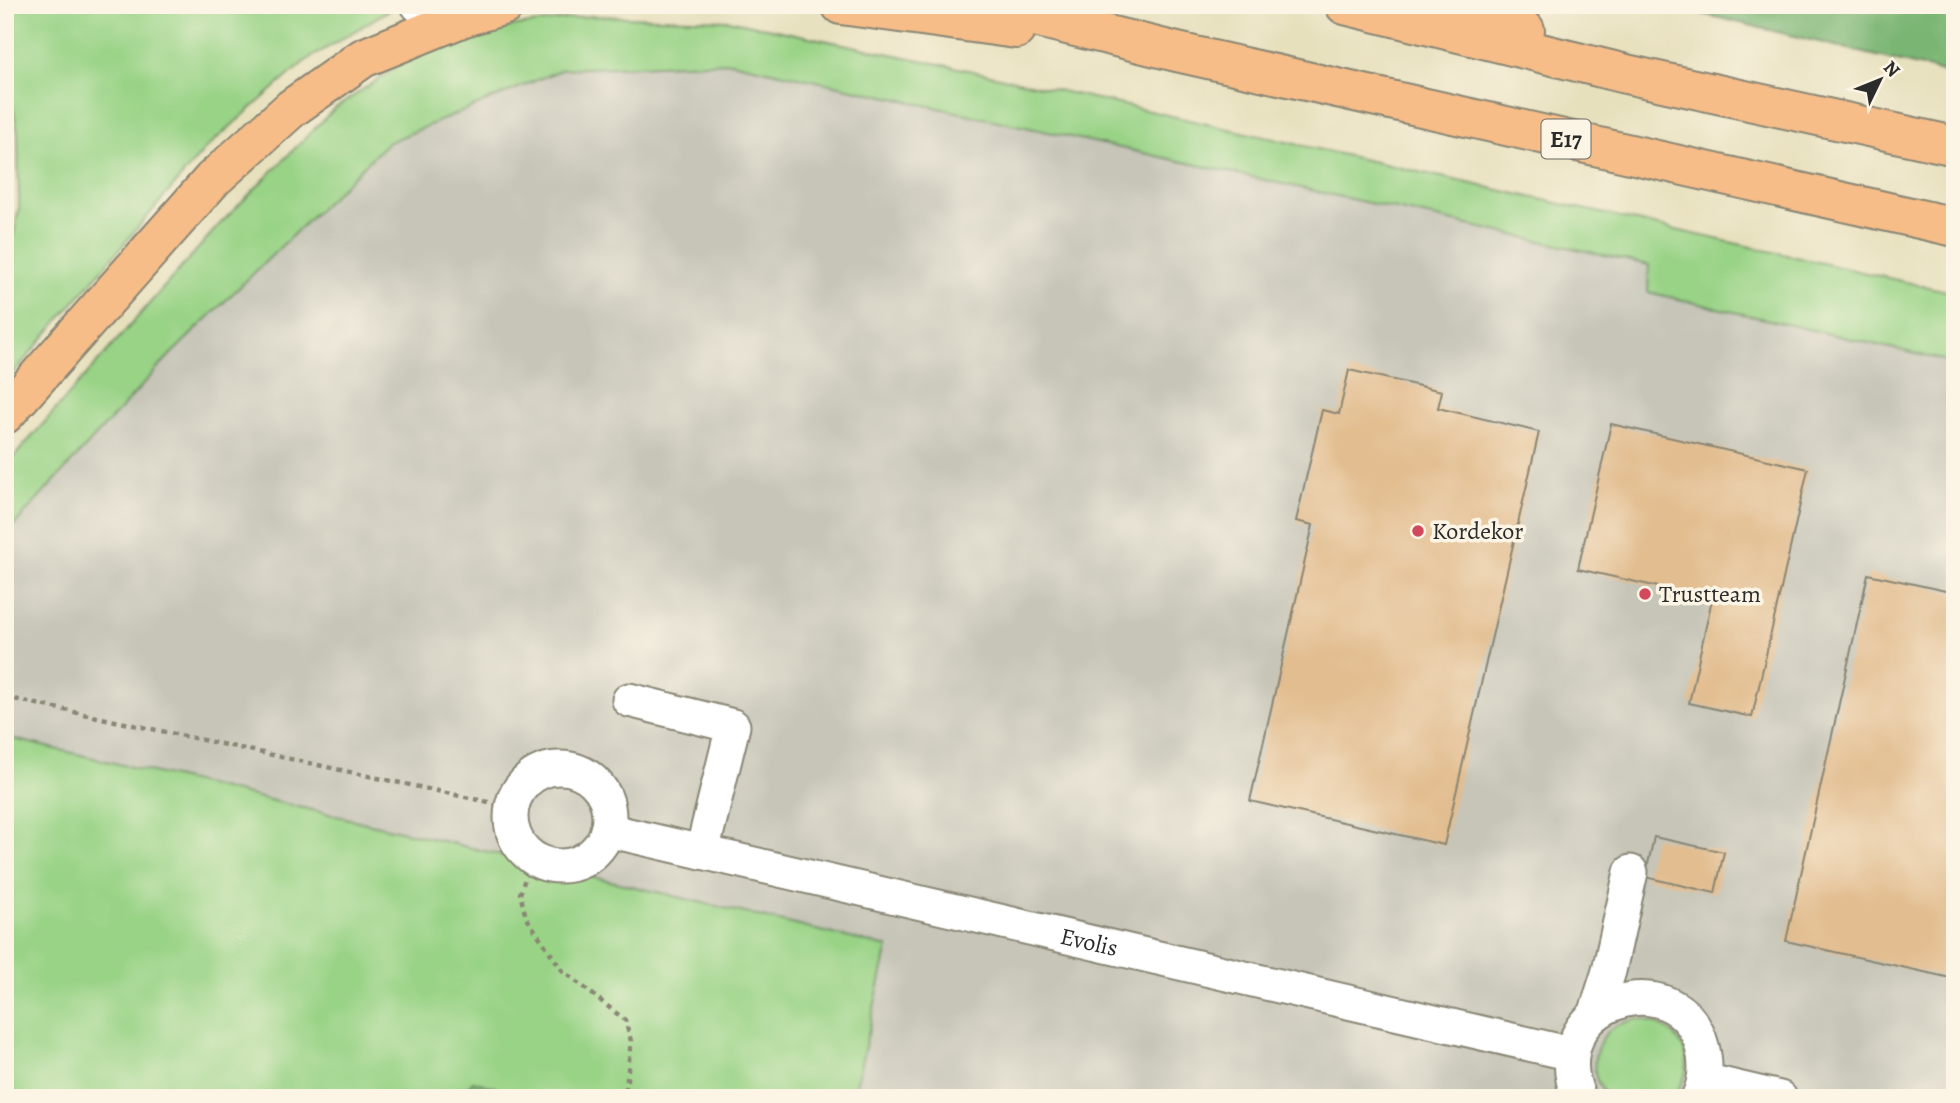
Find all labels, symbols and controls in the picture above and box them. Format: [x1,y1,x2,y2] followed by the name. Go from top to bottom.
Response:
[1844,46,1914,116] north arrow
[1877,55,1906,83] text: N
[1542,120,1590,158] road number: E17
[1432,515,1524,547] place label: Kordekor
[1410,523,1426,539] marker: Kordekor
[1659,578,1761,610] place label: Trustteam
[1637,586,1653,602] marker: Trustteam
[1057,920,1121,964] street label: Evolis

